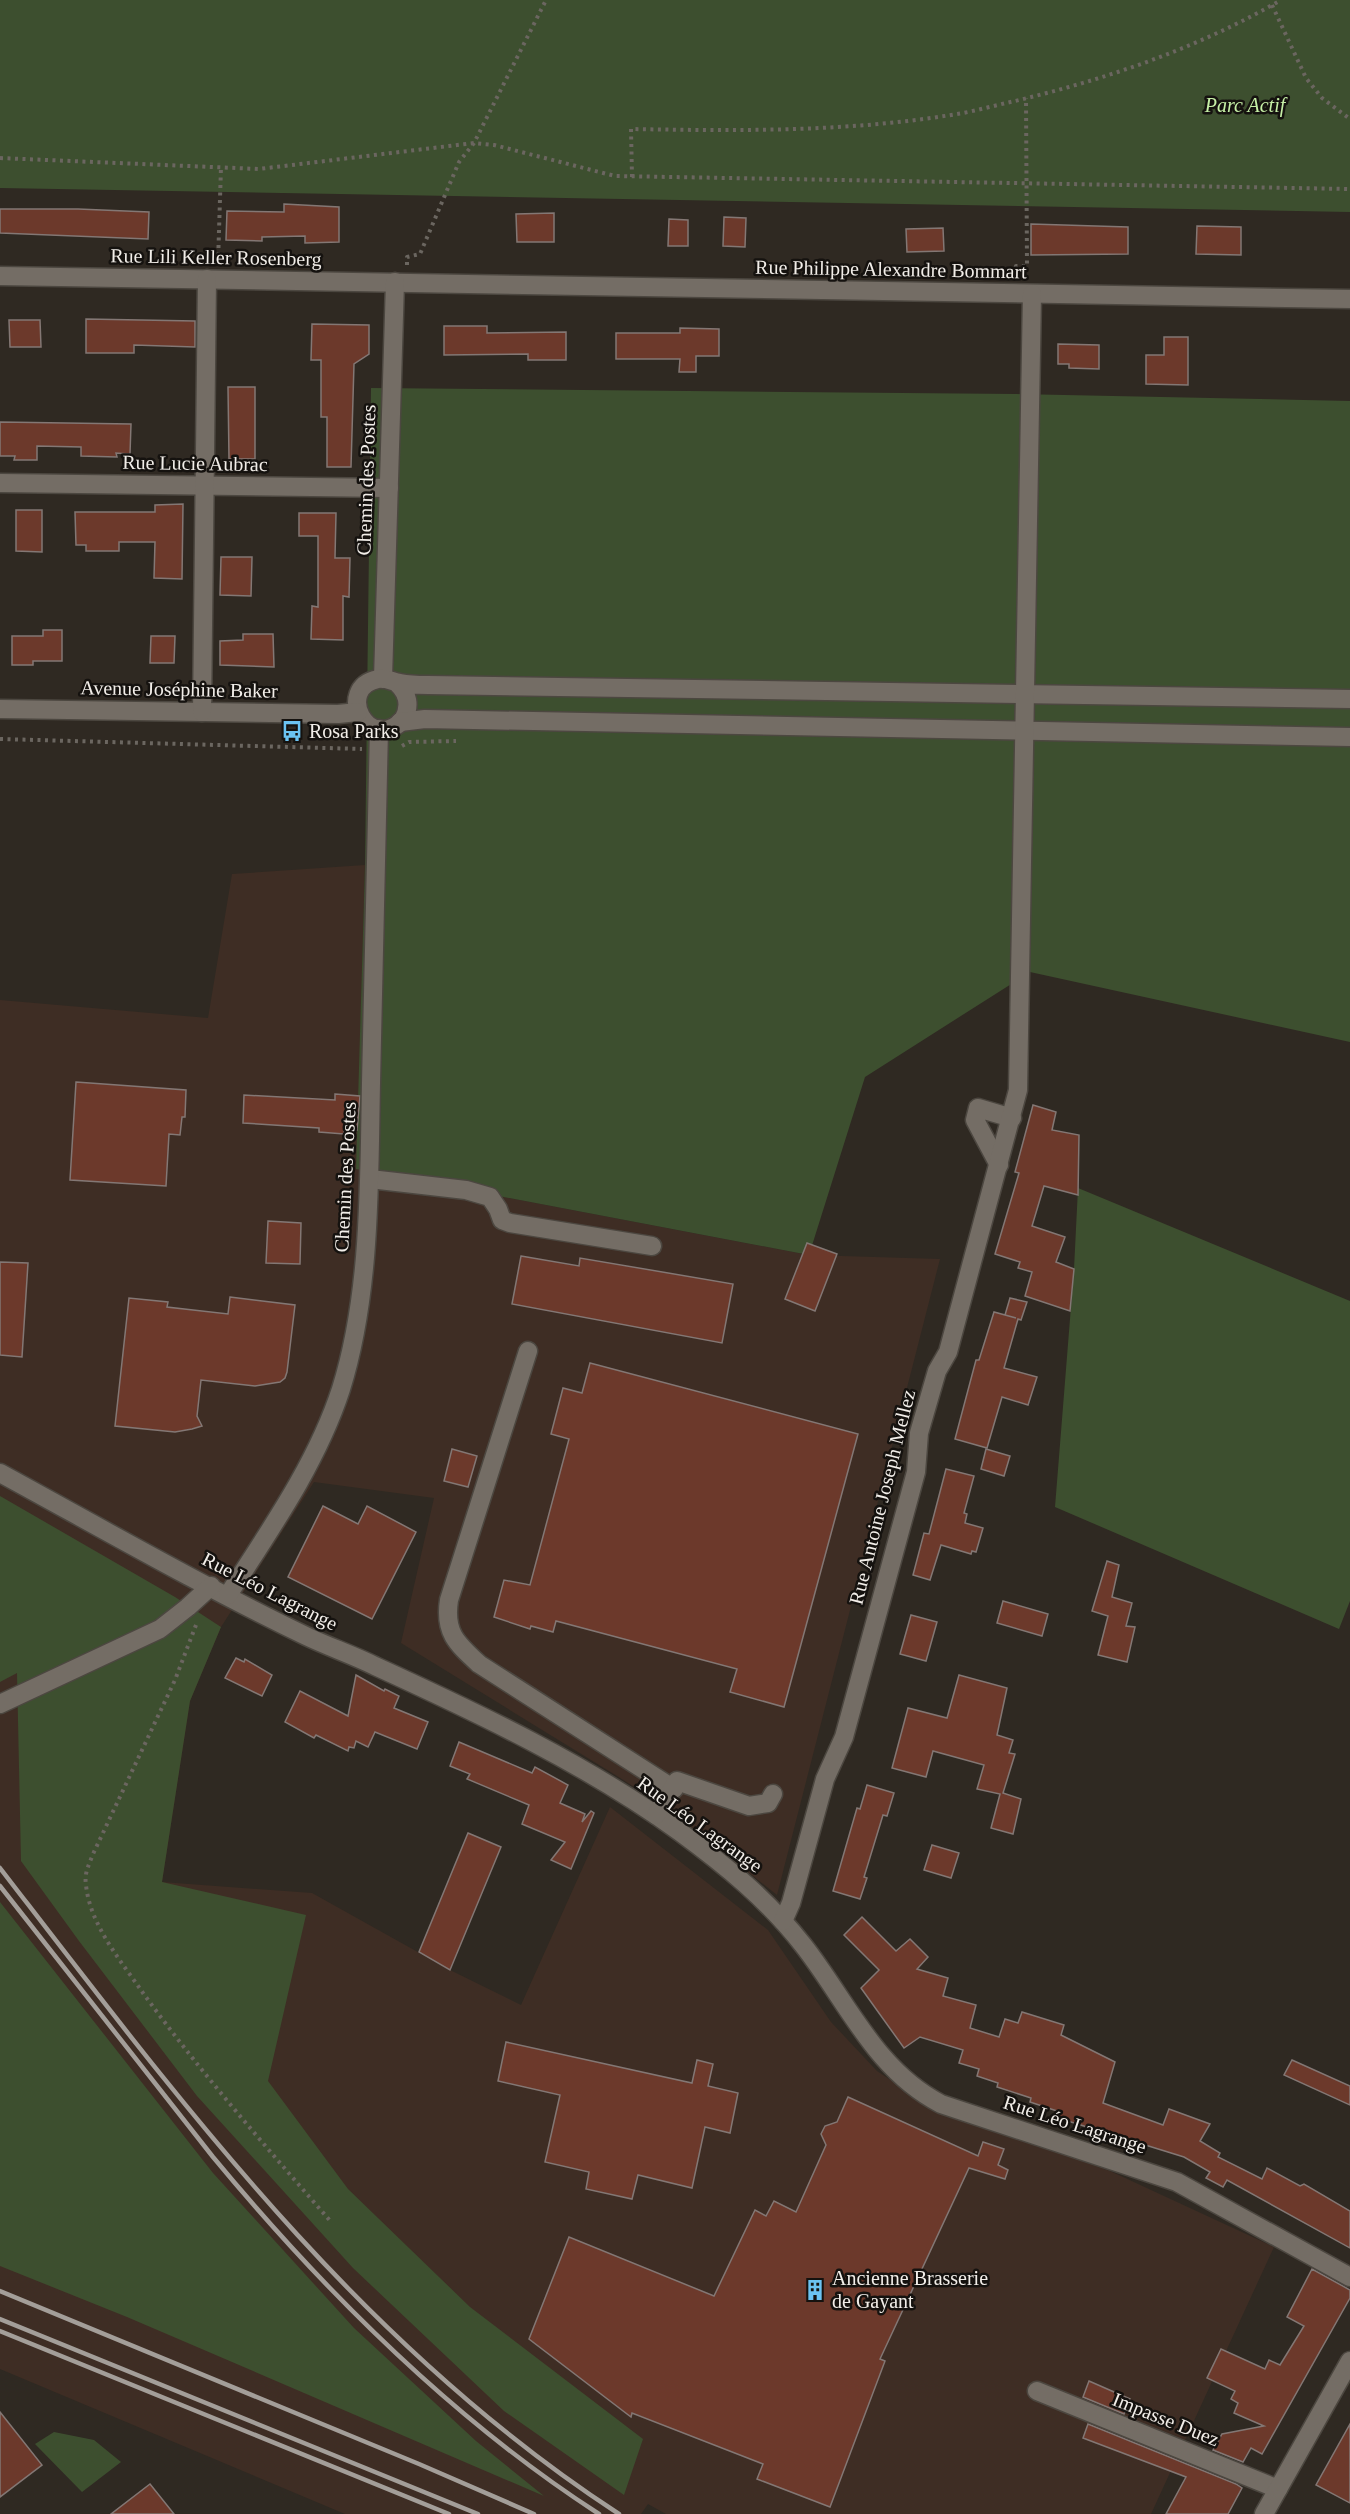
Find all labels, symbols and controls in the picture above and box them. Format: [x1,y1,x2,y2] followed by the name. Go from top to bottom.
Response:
[1204,94,1288,117] park label: Parc Actif
[110,244,322,271] street label: Rue Lili Keller Rosenberg
[755,256,1027,283] street label: Rue Philippe Alexandre Bommart
[352,404,380,556] street label: Chemin des Postes
[122,451,268,475] street label: Rue Lucie Aubrac
[80,676,278,703] street label: Avenue Joséphine Baker
[280,719,304,743] bus stop icon: Rosa Parks
[309,720,399,742] place label: Rosa Parks
[330,1101,360,1253] street label: Chemin des Postes
[845,1387,920,1607] street label: Rue Antoine Joseph Mellez
[198,1547,341,1636] street label: Rue Léo Lagrange
[633,1771,767,1878] street label: Rue Léo Lagrange
[1001,2091,1149,2158] street label: Rue Léo Lagrange
[832,2267,988,2313] place label: Ancienne Brasserie de Gayant
[803,2278,827,2302] building icon: Ancienne Brasserie de Gayant
[1109,2388,1222,2451] street label: Impasse Duez

